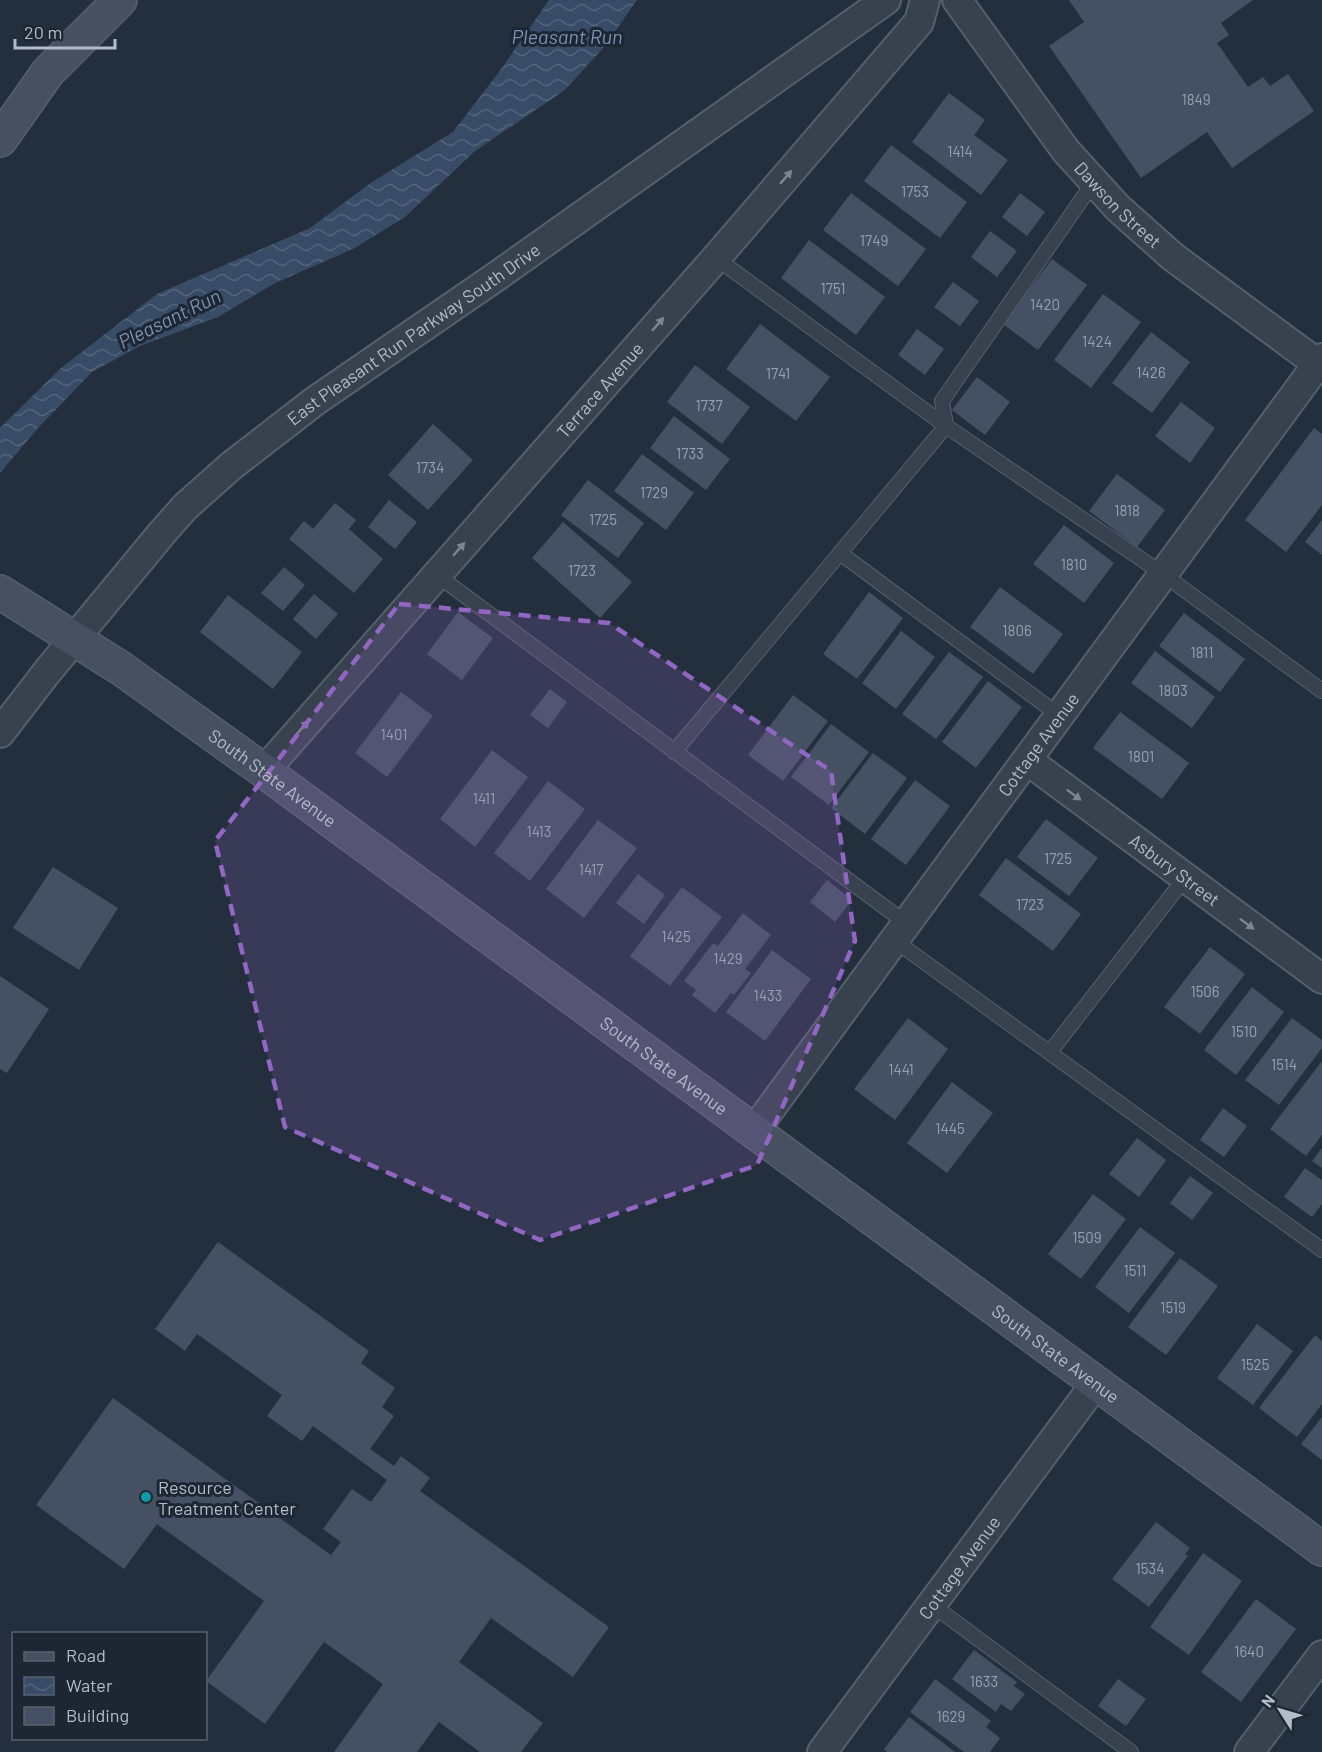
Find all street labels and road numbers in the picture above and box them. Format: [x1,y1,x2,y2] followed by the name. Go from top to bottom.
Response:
[1070,157,1166,252] street label: Dawson Street
[282,238,544,430] street label: East Pleasant Run Parkway South Drive
[552,337,648,442] street label: Terrace Avenue
[993,688,1084,800] street label: Cottage Avenue
[204,724,341,832] street label: South State Avenue
[1125,829,1224,910] street label: Asbury Street
[596,1011,732,1120] street label: South State Avenue
[988,1299,1124,1407] street label: South State Avenue
[914,1511,1005,1623] street label: Cottage Avenue

